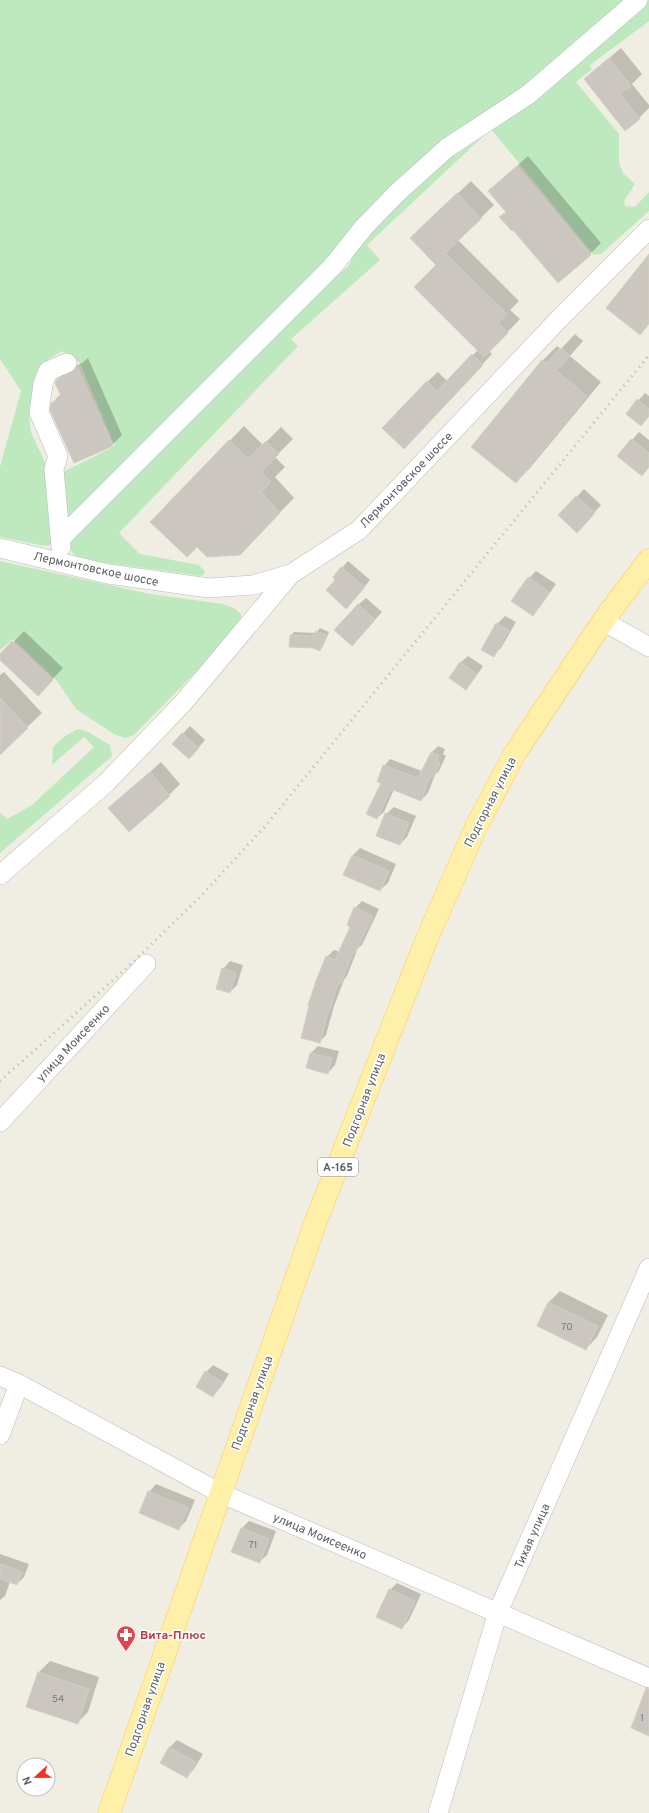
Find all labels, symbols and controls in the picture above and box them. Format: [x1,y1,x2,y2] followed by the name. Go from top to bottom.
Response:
[357,429,457,532] street label: Лермонтовское шоссе
[32,549,160,591] street label: Лермонтовское шоссе
[461,755,521,850] street label: Подгорная улица
[34,1001,114,1086] street label: улица Моисеенко
[340,1051,390,1150] street label: Подгорная улица
[318,1158,358,1176] road number: А-165
[561,1321,573,1334] house number: 70
[228,1354,277,1453] street label: Подгорная улица
[511,1501,554,1571] street label: Тихая улица
[270,1510,369,1564] street label: улица Моисеенко
[248,1539,258,1552] house number: 71
[115,1624,137,1652] pharmacy icon: Вита-Плюс
[140,1628,206,1644] place label: Вита-Плюс
[122,1660,170,1759] street label: Подгорная улица
[52,1693,64,1706] house number: 54
[640,1712,644,1725] house number: 1
[16,1757,56,1797] north arrow
[20,1774,36,1787] text: N

